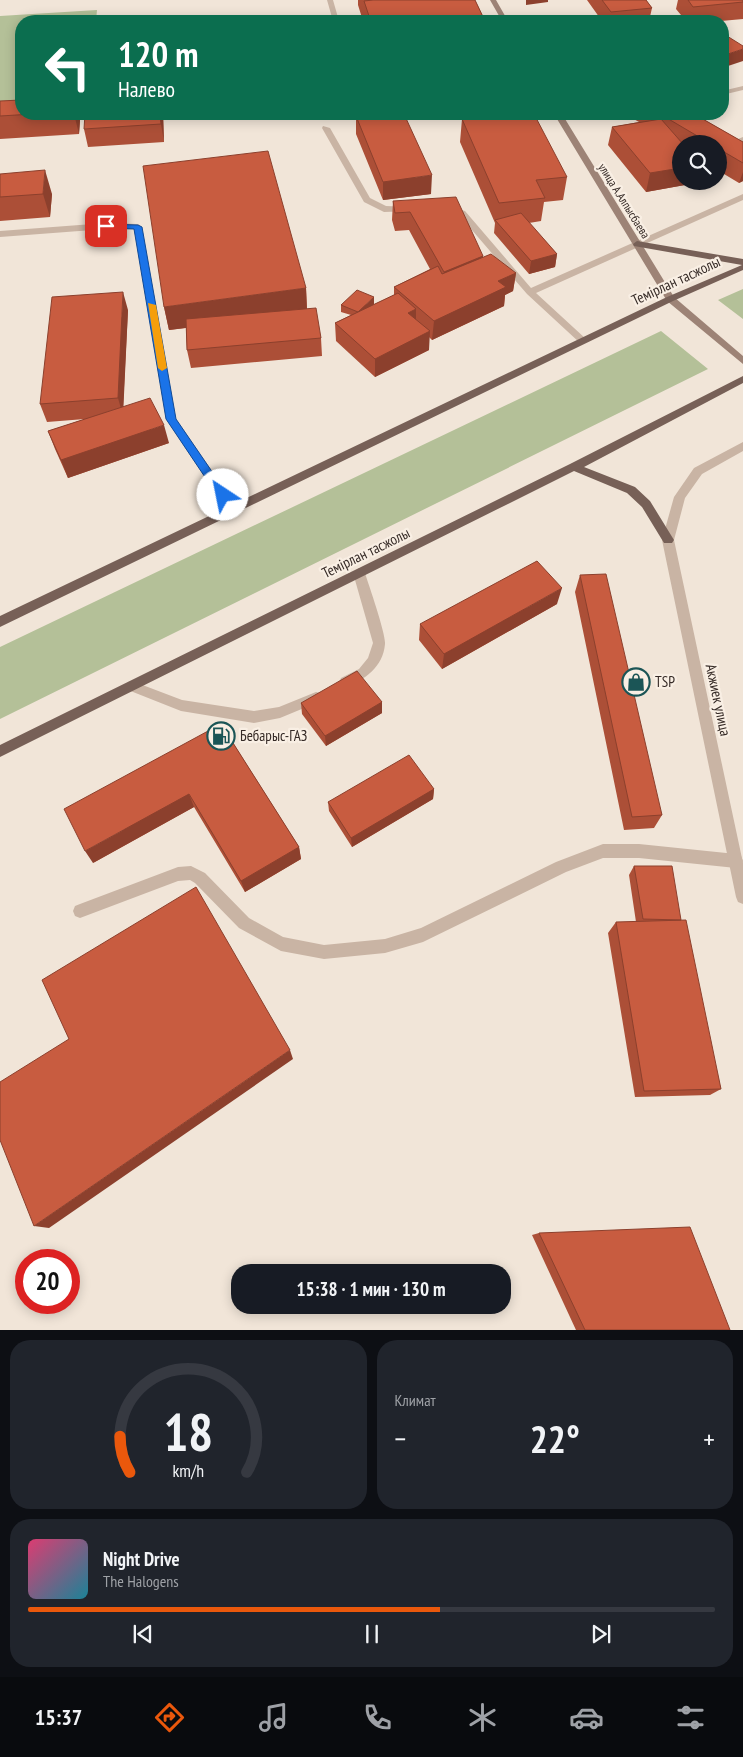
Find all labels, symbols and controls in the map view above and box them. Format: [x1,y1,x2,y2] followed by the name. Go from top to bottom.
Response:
[118,31,199,77] text: 120 m
[35,35,100,100] icon: left
[118,75,175,103] text: Налево
[672,135,727,190] map controls
[672,135,727,190] button: search
[595,160,654,241] street label: улица А.Алпысбаева
[85,205,127,247] pin
[92,212,120,240] icon: arrive
[628,252,723,309] street label: Темірлан тасжолы
[196,468,248,520] position arrow
[319,523,413,582] street label: Темірлан тасжолы
[702,662,735,738] street label: Акжиек улица
[621,667,651,697] shop icon: TSP
[655,672,675,691] place label: TSP
[206,721,236,751] fuel station icon: Бебарыс-ГАЗ
[240,726,307,745] place label: Бебарыс-ГАЗ
[15,1249,80,1314] speed limit sign: 20
[297,1277,445,1301] text: 15:38 · 1 мин · 130 m
[395,1390,436,1410] text: Климат
[163,1398,213,1465] text: 18
[530,1414,580,1463] text: 22°
[395,1420,406,1457] text: −
[703,1420,715,1457] text: +
[172,1459,204,1482] text: km/h
[103,1547,180,1571] text: Night Drive
[103,1571,179,1591] text: The Halogens
[129,1620,157,1648] icon: previous
[358,1620,386,1648] icon: pause
[587,1620,615,1648] icon: next
[152,1700,187,1735] icon: directions
[256,1700,291,1735] icon: music
[360,1700,395,1735] icon: phone
[465,1700,500,1735] icon: climate
[569,1700,604,1735] icon: car
[673,1700,708,1735] icon: filters
[35,1703,82,1731] text: 15:37

